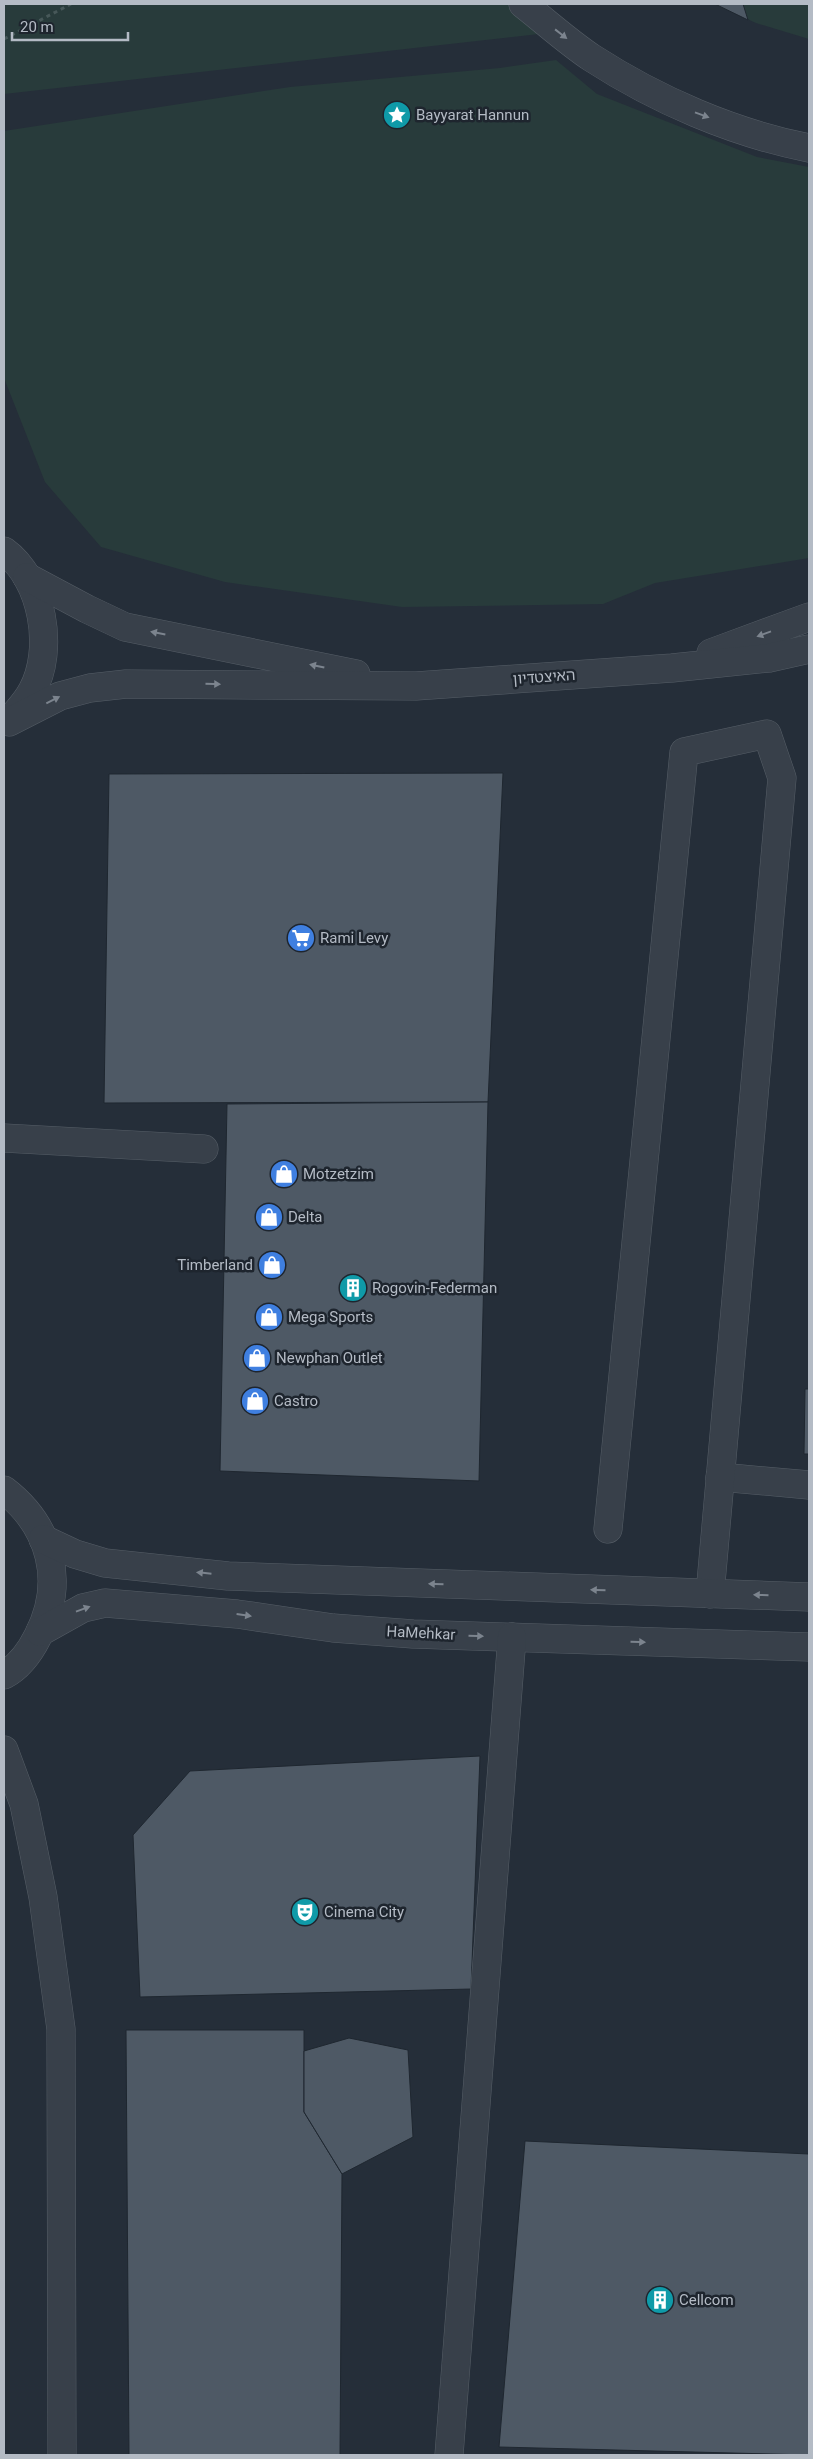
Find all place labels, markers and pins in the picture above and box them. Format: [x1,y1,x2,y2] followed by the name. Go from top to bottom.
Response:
[382,100,412,130] place icon: Bayyarat Hannun
[416,106,529,124] place label: Bayyarat Hannun
[286,923,316,953] supermarket icon: Rami Levy
[320,929,388,947] place label: Rami Levy
[269,1159,299,1189] shop icon: Motzetzim
[303,1165,374,1183] place label: Motzetzim
[254,1202,284,1232] shop icon: Delta
[288,1208,323,1226] place label: Delta
[257,1250,287,1280] shop icon: Timberland
[177,1256,253,1274] place label: Timberland
[338,1273,368,1303] building icon: Rogovin-Federman
[372,1279,497,1297] place label: Rogovin-Federman
[254,1302,284,1332] shop icon: Mega Sports
[288,1308,373,1326] place label: Mega Sports
[242,1343,272,1373] shop icon: Newphan Outlet
[276,1349,383,1367] place label: Newphan Outlet
[240,1386,270,1416] shop icon: Castro
[274,1392,318,1410] place label: Castro
[290,1897,320,1927] theatre icon: Cinema City
[324,1903,404,1921] place label: Cinema City
[645,2285,675,2315] building icon: Cellcom
[679,2291,734,2309] place label: Cellcom

